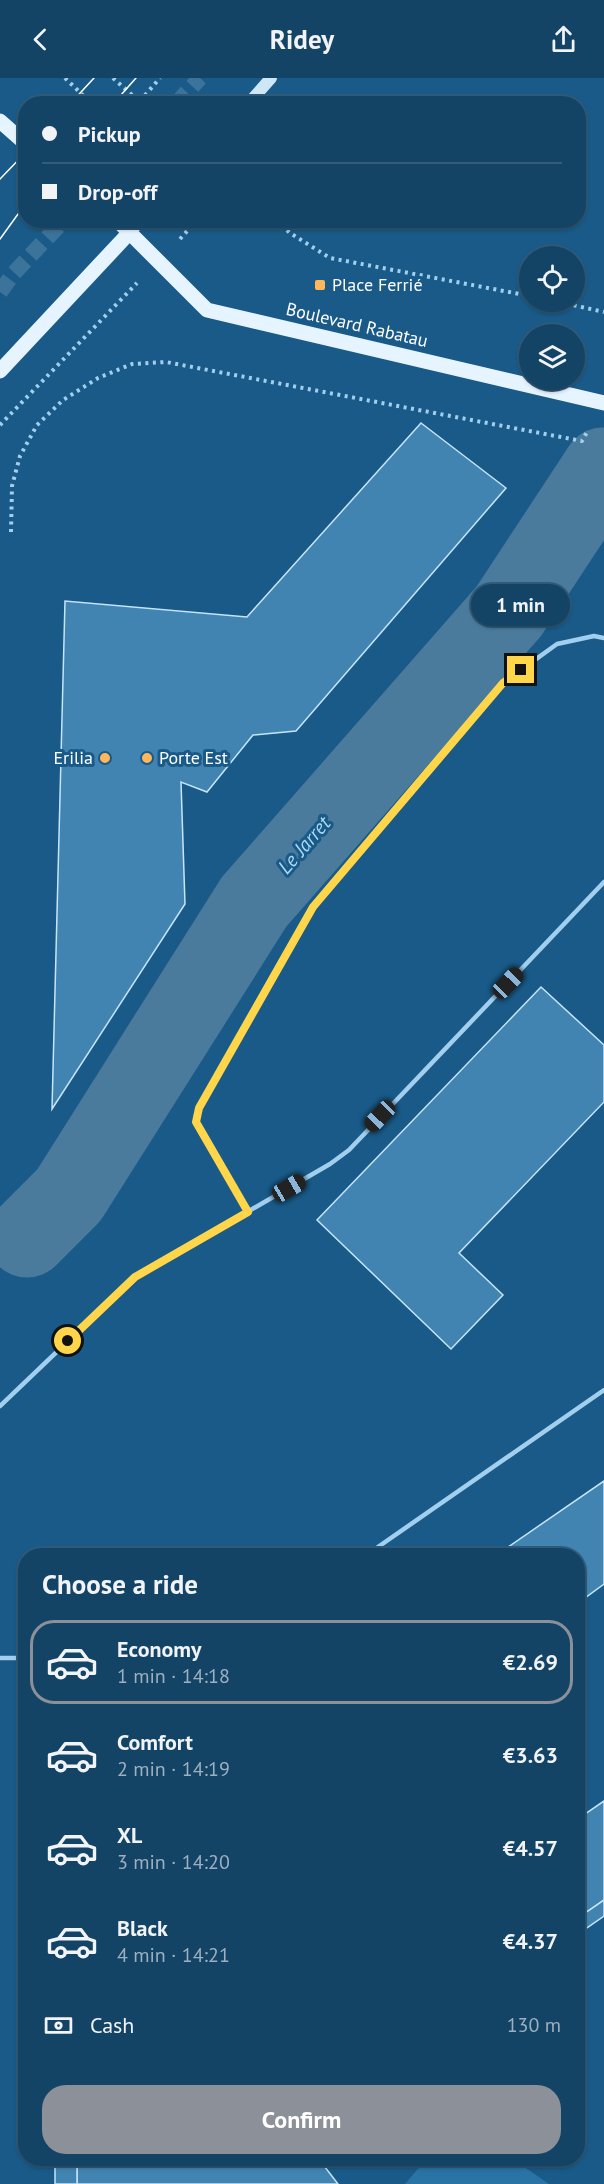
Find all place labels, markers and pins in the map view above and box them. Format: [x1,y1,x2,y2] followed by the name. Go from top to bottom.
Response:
[332,273,423,296] place label: Place Ferrié
[313,278,327,292] marker: Place Ferrié
[53,746,93,769] place label: Erilia
[159,746,228,769] place label: Porte Est
[98,751,112,765] marker: Erilia
[140,751,154,765] marker: Porte Est

